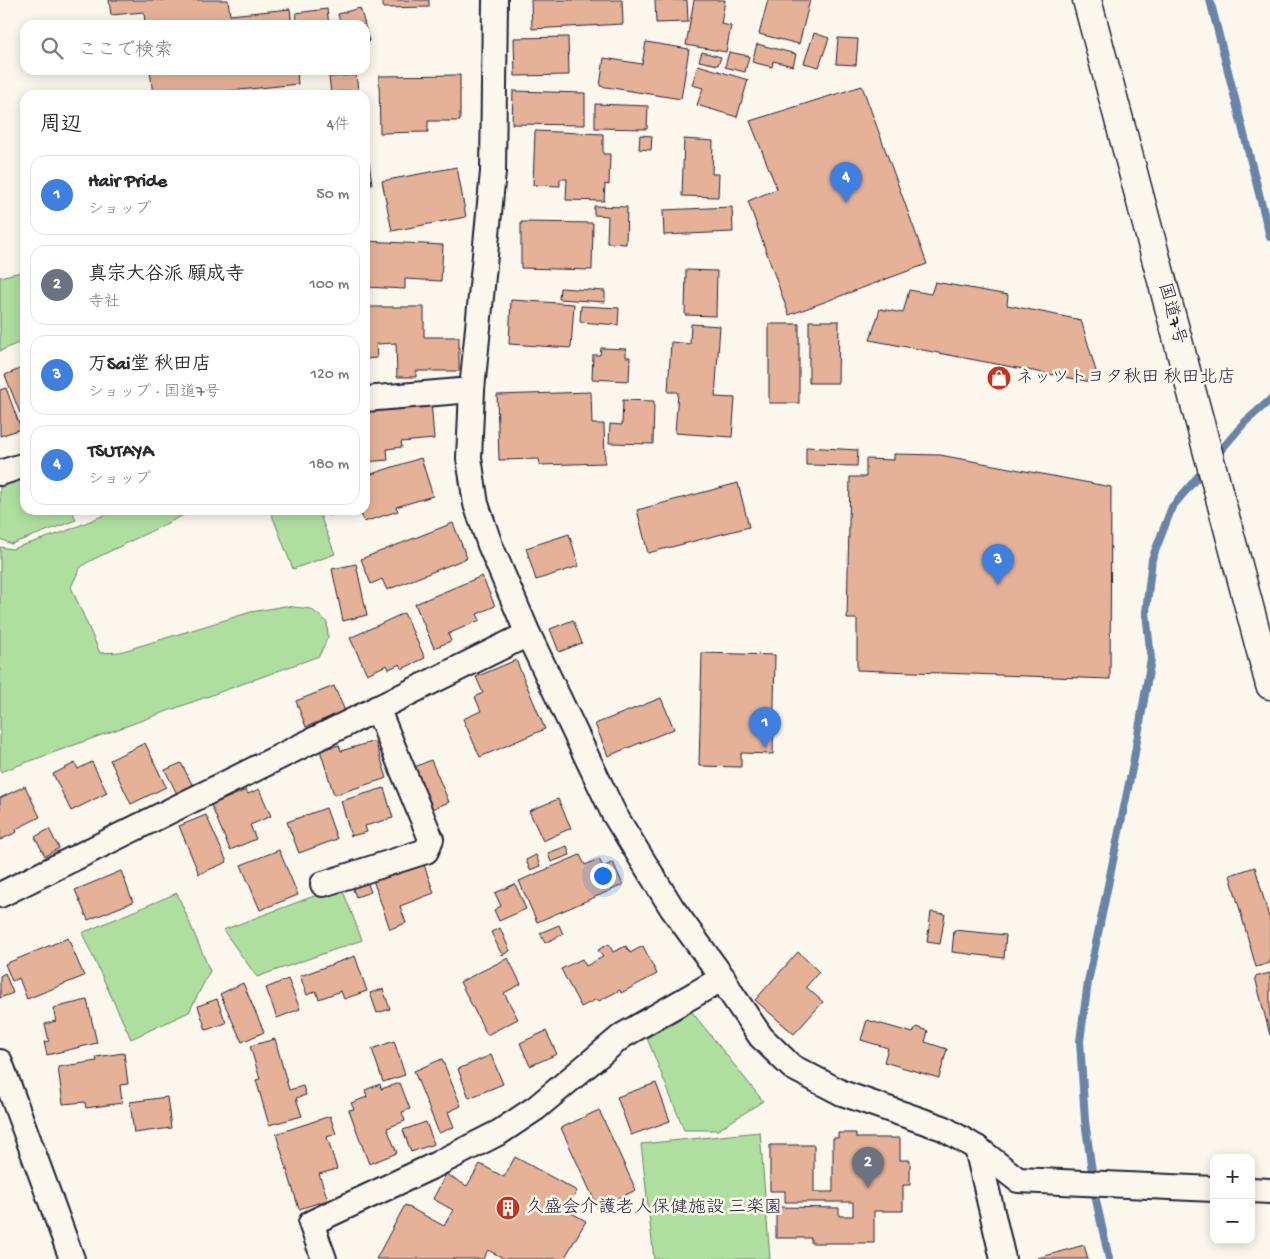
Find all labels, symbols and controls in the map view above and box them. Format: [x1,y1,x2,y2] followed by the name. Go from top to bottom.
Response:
[20,20,370,75] search box
[38,34,66,62] icon: search
[78,40,173,63] text: ここで検索
[40,114,82,139] text: 周辺
[326,117,350,136] text: 4件
[830,162,862,203] pin: 4
[88,171,167,194] text: Hair Pride
[54,186,60,205] text: 1
[316,186,349,205] text: 50 m
[88,201,151,220] text: ショップ
[88,264,245,287] text: 真宗大谷派 願成寺
[53,276,61,295] text: 2
[309,276,349,295] text: 100 m
[1153,280,1190,347] street label: 国道7号
[88,294,120,313] text: 寺社
[88,354,211,377] text: 万Sai堂 秋田店
[986,365,1012,391] shop icon: ネッツトヨタ秋田 秋田北店
[53,366,61,385] text: 3
[310,366,349,385] text: 120 m
[1016,367,1236,389] place label: ネッツトヨタ秋田 秋田北店
[88,384,220,403] text: ショップ · 国道7号
[88,441,154,464] text: TSUTAYA
[53,456,61,475] text: 4
[310,456,349,475] text: 180 m
[88,471,151,490] text: ショップ
[982,544,1014,585] pin: 3
[749,707,781,748] pin: 1
[590,863,616,889] your location
[852,1147,884,1188] pin: 2
[1210,1154,1255,1244] map controls
[1210,1154,1255,1199] button: +
[495,1195,521,1221] building icon: 久盛会介護老人保健施設 三楽園
[526,1196,782,1219] place label: 久盛会介護老人保健施設 三楽園
[1210,1199,1255,1244] button: −

